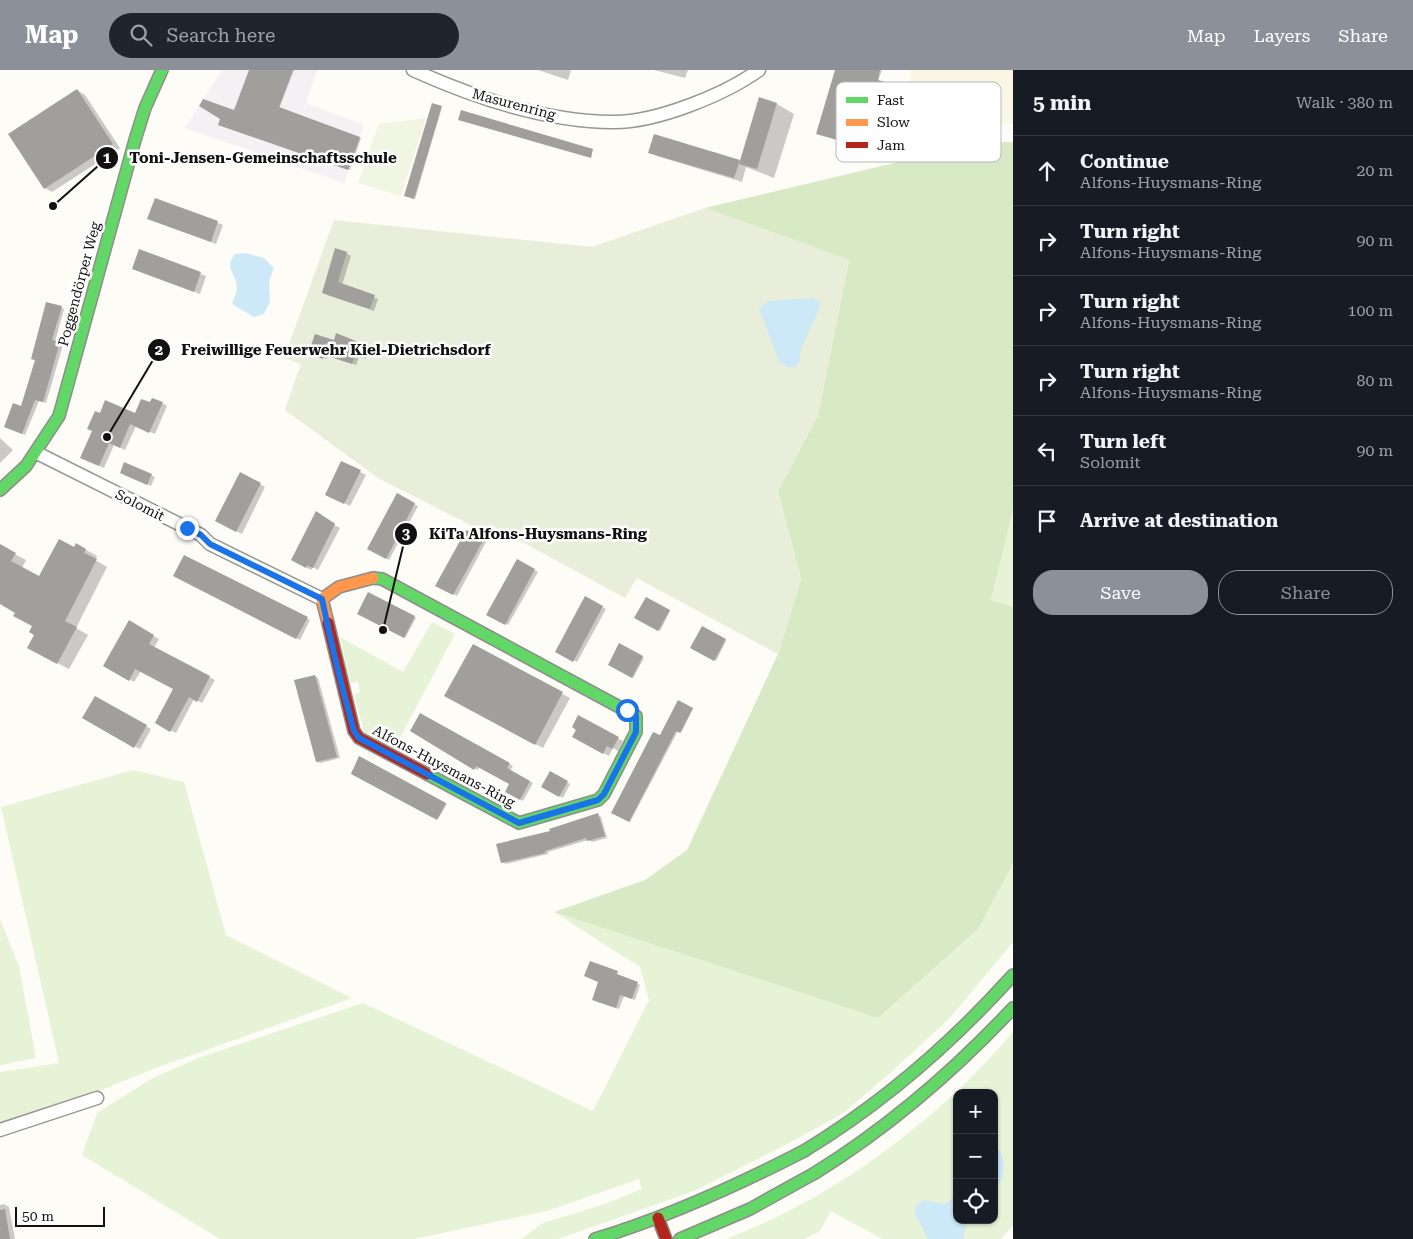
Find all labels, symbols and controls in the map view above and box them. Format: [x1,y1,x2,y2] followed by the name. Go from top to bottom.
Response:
[109,13,459,58] search box
[25,21,79,49] text: Map
[127,21,155,49] icon: search
[167,24,275,47] text: Search here
[1187,25,1226,46] text: Map
[1254,25,1310,46] text: Layers
[1338,25,1388,46] text: Share
[836,82,1001,162] legend
[471,85,557,123] street label: Masurenring
[1033,91,1091,115] text: 5 min
[877,92,904,108] text: Fast
[1296,93,1393,112] text: Walk · 380 m
[877,114,910,130] text: Slow
[877,137,905,153] text: Jam
[94,143,406,173] callout: Toni-Jensen-Gemeinschaftsschule
[103,149,112,167] text: 1
[129,149,397,167] text: Toni-Jensen-Gemeinschaftsschule
[1080,150,1169,173] text: Continue
[1033,157,1061,185] icon: ahead
[1356,161,1393,180] text: 20 m
[1080,173,1261,192] text: Alfons-Huysmans-Ring
[55,220,103,348] street label: Poggendörper Weg
[1080,220,1180,243] text: Turn right
[1033,227,1061,255] icon: right
[1356,231,1393,250] text: 90 m
[1080,243,1261,262] text: Alfons-Huysmans-Ring
[1080,290,1180,313] text: Turn right
[1033,297,1061,325] icon: right
[1347,301,1393,320] text: 100 m
[1080,313,1261,332] text: Alfons-Huysmans-Ring
[147,335,501,365] callout: Freiwillige Feuerwehr Kiel-Dietrichsdorf
[155,341,163,359] text: 2
[181,341,491,359] text: Freiwillige Feuerwehr Kiel-Dietrichsdorf
[1080,360,1180,383] text: Turn right
[1033,367,1061,395] icon: right
[1356,371,1393,390] text: 80 m
[1080,383,1261,402] text: Alfons-Huysmans-Ring
[1080,430,1166,453] text: Turn left
[1033,437,1061,465] icon: left
[1356,441,1393,460] text: 90 m
[1080,453,1140,472] text: Solomit
[113,486,167,524] street label: Solomit
[1033,507,1061,535] icon: arrive
[1080,509,1278,532] text: Arrive at destination
[176,517,199,540] route end
[394,519,657,549] callout: KiTa Alfons-Huysmans-Ring
[402,525,411,543] text: 3
[429,525,648,543] text: KiTa Alfons-Huysmans-Ring
[1033,570,1208,615] button: Save
[1218,570,1393,615] button: Share
[616,699,639,722] route start
[370,722,518,810] street label: Alfons-Huysmans-Ring
[953,1089,998,1224] map controls
[953,1089,998,1134] button: +
[953,1134,998,1179] button: −
[953,1179,998,1224] button: locate
[15,1204,105,1227] scale bar
[22,1208,54,1224] text: 50 m

